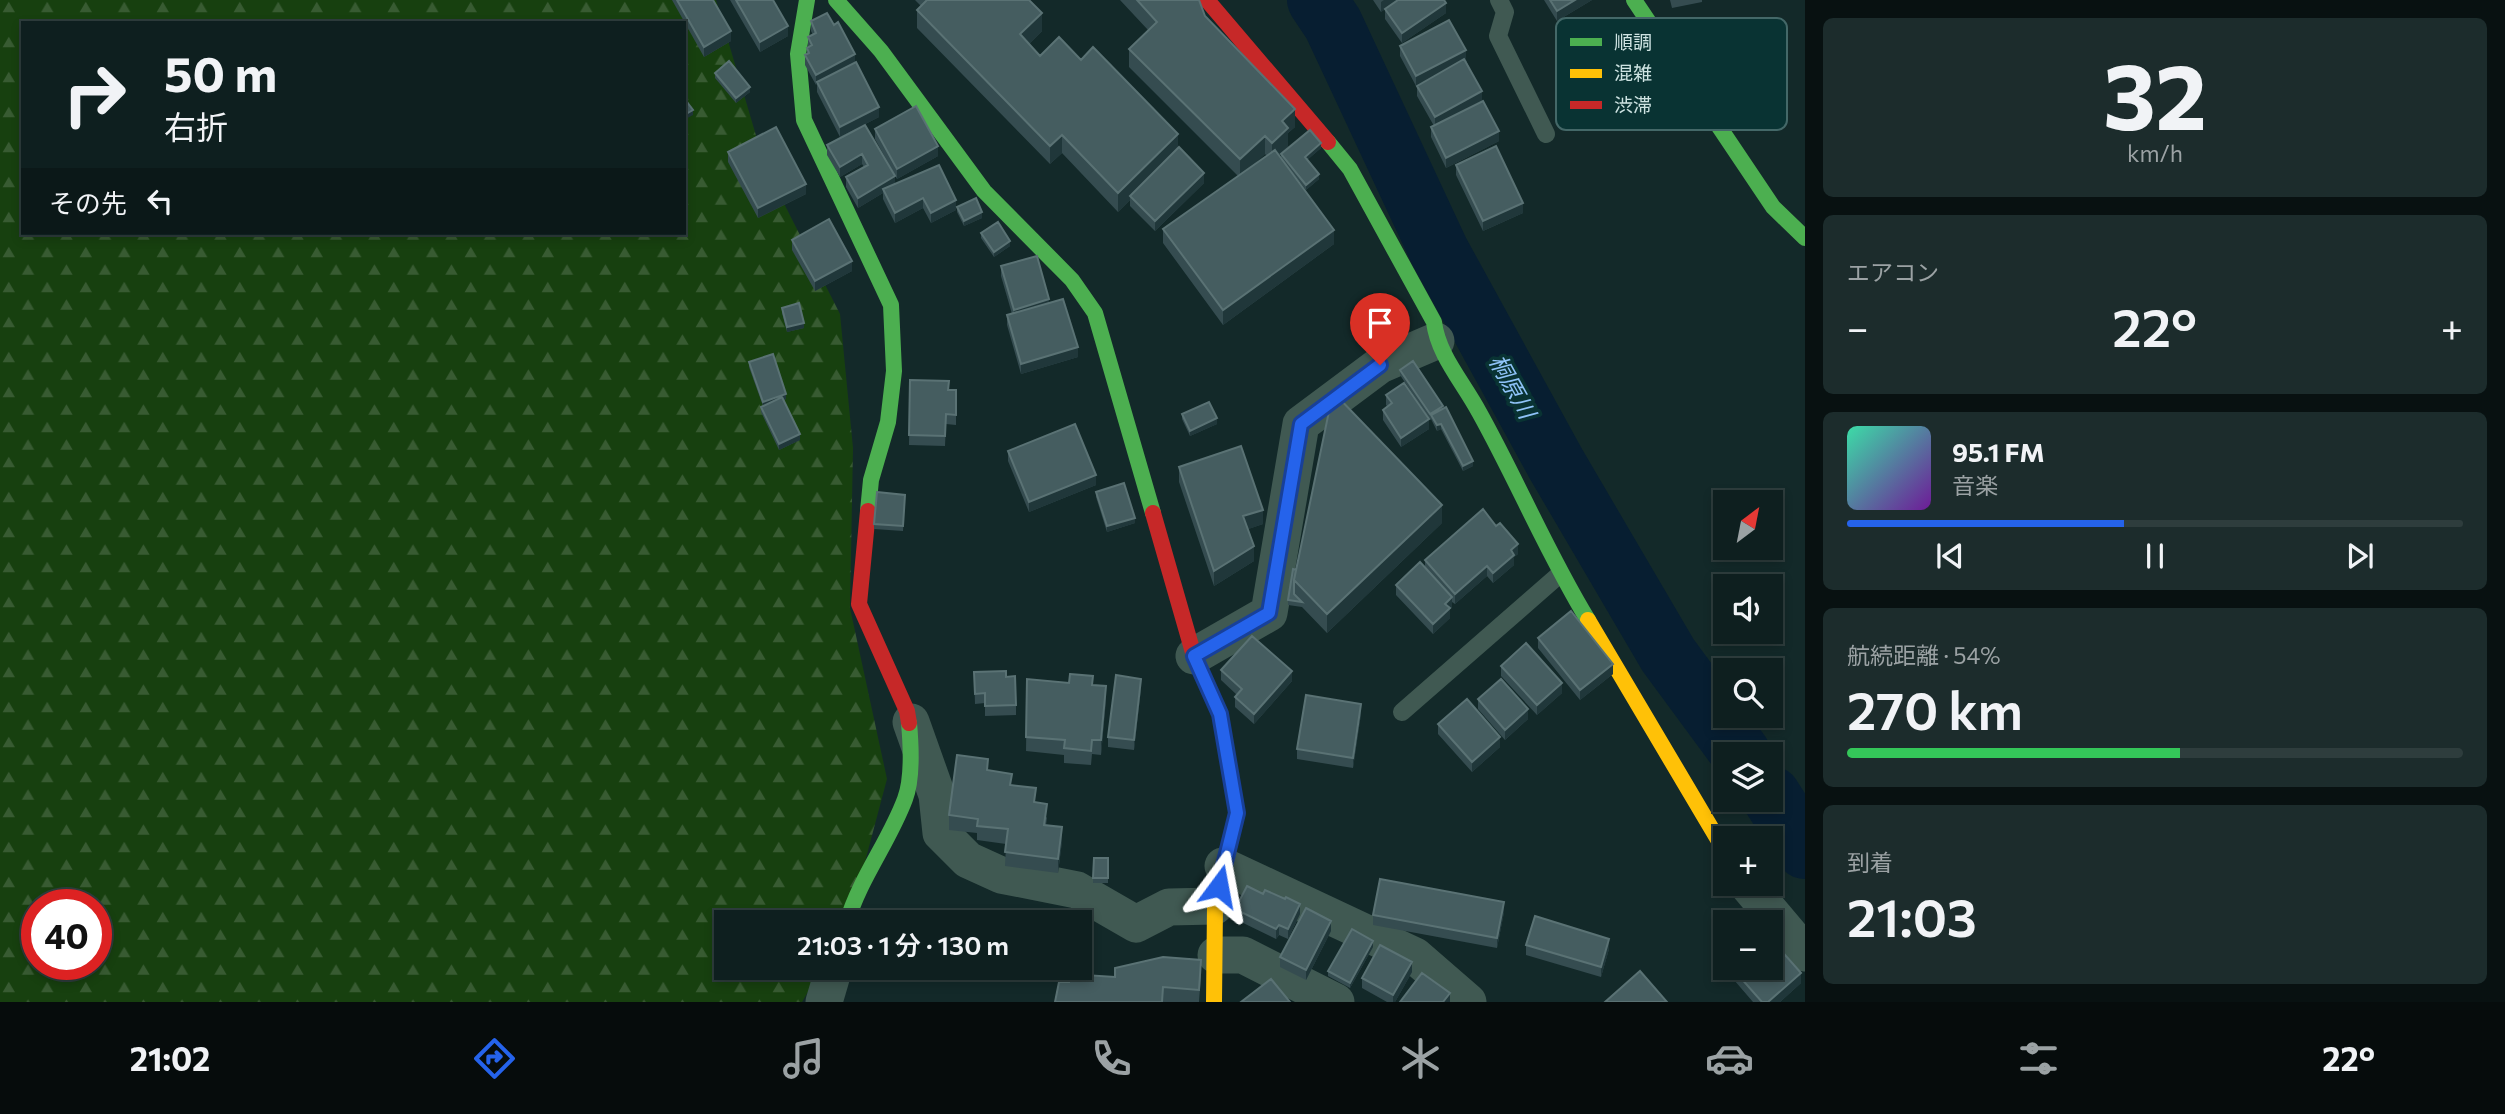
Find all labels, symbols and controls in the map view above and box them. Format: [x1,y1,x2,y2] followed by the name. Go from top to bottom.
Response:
[1556,18,1787,130] legend
[1614,30,1652,53] text: 順調
[2103,37,2207,149] text: 32
[164,42,277,102] text: 50 m
[49,49,140,140] icon: right
[1614,61,1652,84] text: 混雑
[1614,93,1652,116] text: 渋滞
[164,106,228,146] text: 右折
[2127,139,2183,167] text: km/h
[141,182,179,220] icon: left
[49,187,127,218] text: その先
[1847,258,1939,286] text: エアコン
[1350,293,1410,365] pin
[2112,294,2197,358] text: 22°
[1847,303,1869,350] text: −
[2441,303,2463,350] text: +
[1361,304,1399,342] icon: arrive
[1484,349,1543,426] water label: 桐原川
[1952,436,2045,467] text: 95.1 FM
[1952,471,1998,499] text: 音楽
[1713,490,1783,560] north arrow
[1713,490,1783,980] map controls
[1931,537,1969,575] icon: previous
[2136,537,2174,575] icon: pause
[2341,537,2379,575] icon: next
[1713,574,1783,644] button: sound
[1847,641,2001,669] text: 航続距離 · 54%
[1713,658,1783,728] button: search
[1847,677,2023,741] text: 270 km
[1713,742,1783,812] button: layers
[1713,826,1783,896] button: +
[1847,848,1893,876] text: 到着
[1182,849,1256,923] position arrow
[1847,884,1977,948] text: 21:03
[21,889,112,980] speed limit sign: 40
[1713,910,1783,980] button: −
[797,929,1009,960] text: 21:03 · 1 分 · 130 m
[470,1034,519,1083] icon: directions
[779,1034,828,1083] icon: music
[1087,1034,1136,1083] icon: phone
[1396,1034,1445,1083] icon: climate
[1705,1034,1754,1083] icon: car
[2014,1034,2063,1083] icon: filters
[130,1038,210,1078] text: 21:02
[2322,1038,2375,1078] text: 22°

